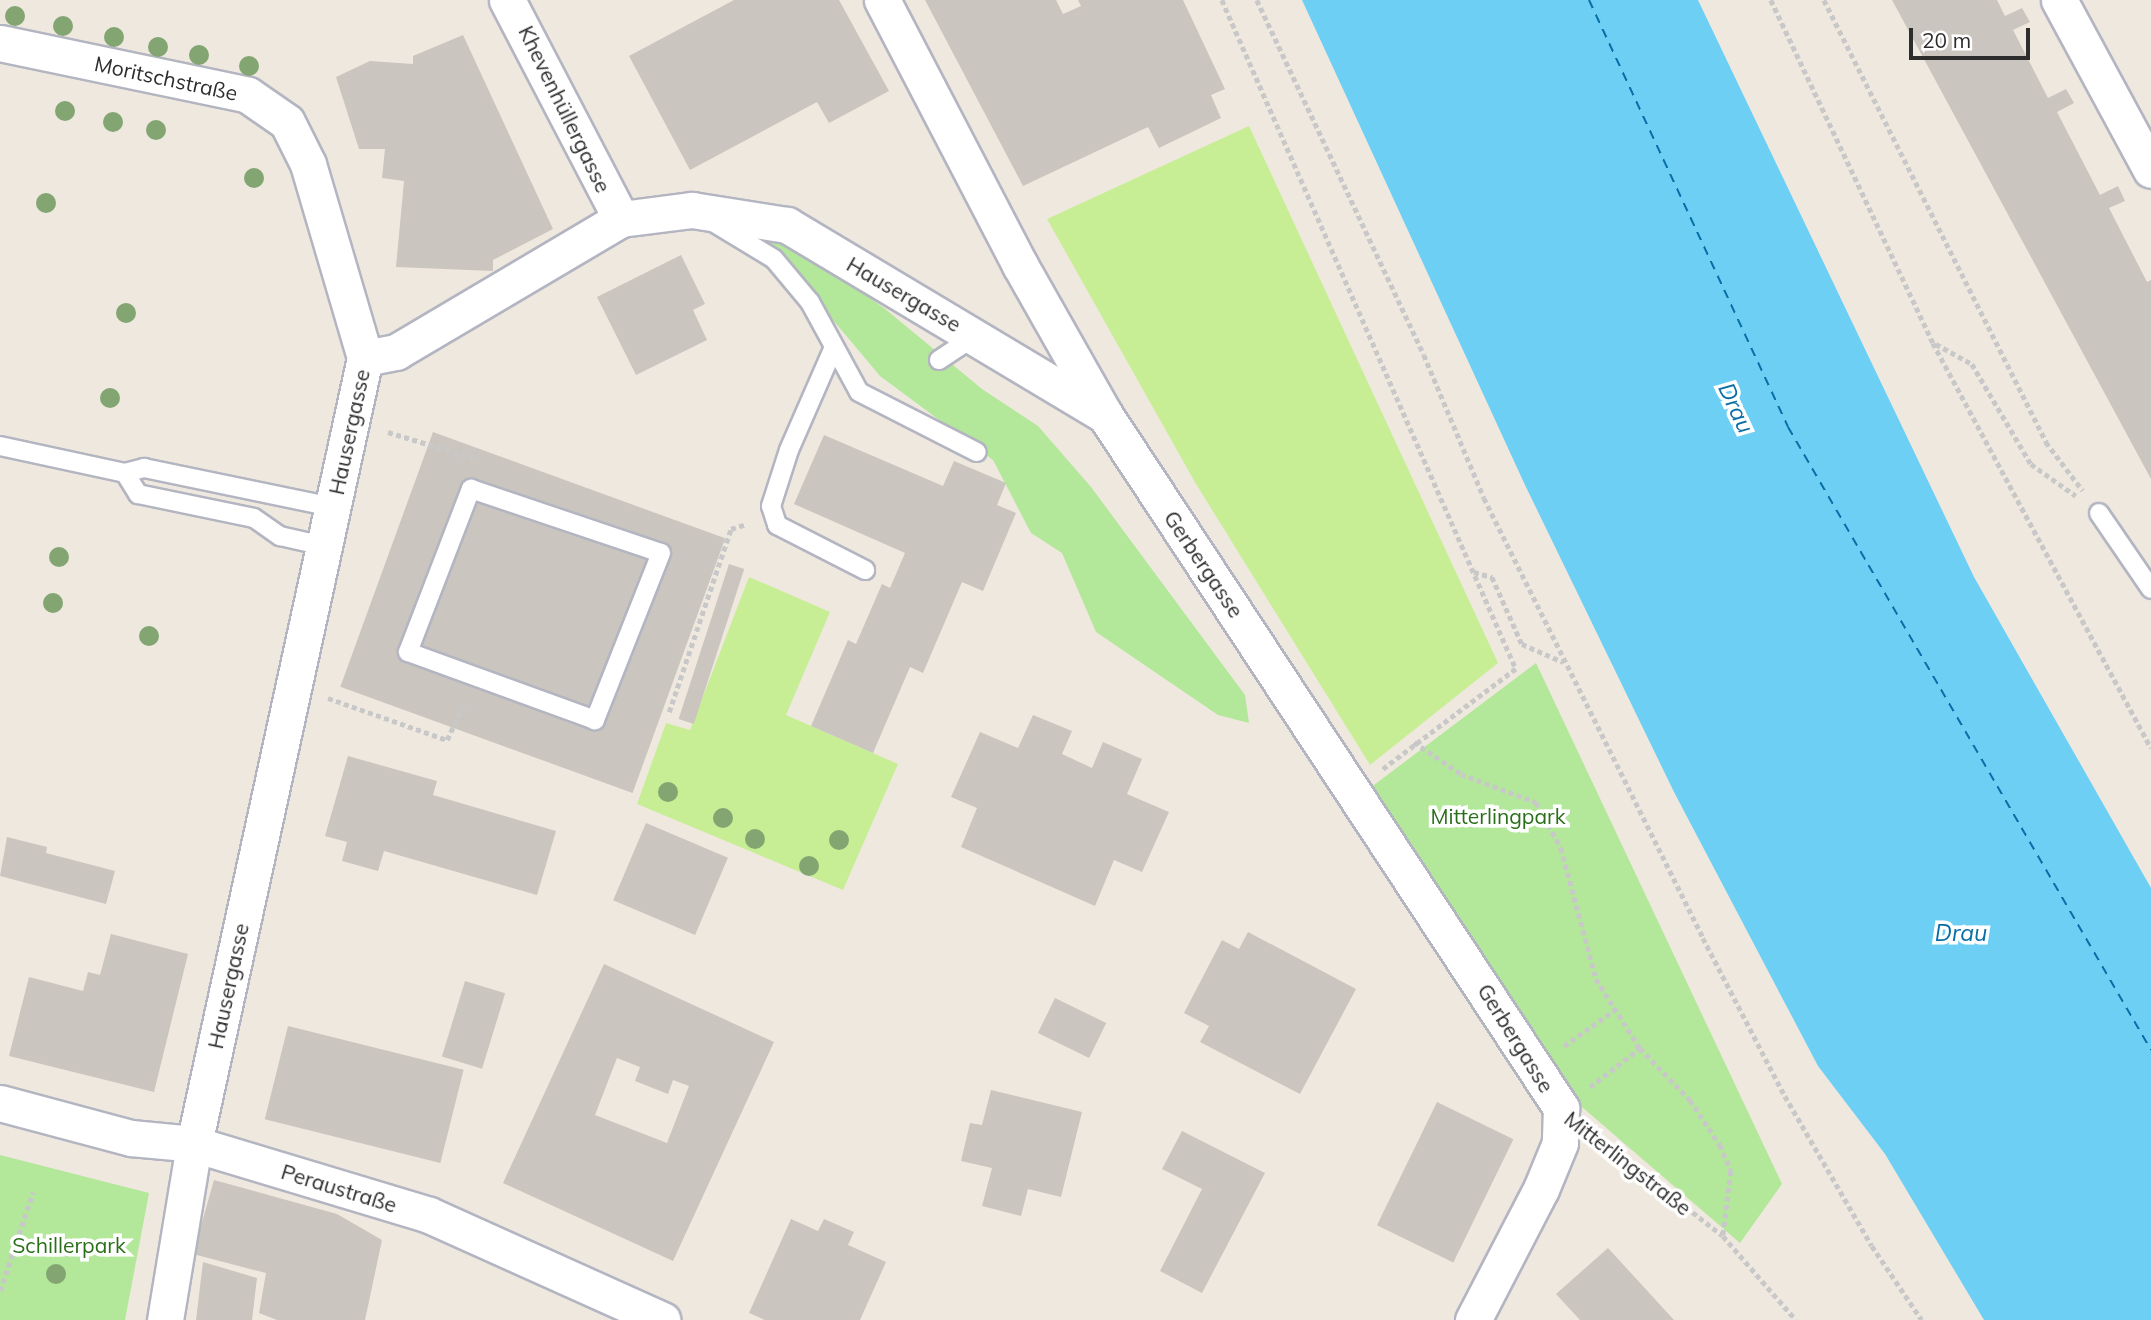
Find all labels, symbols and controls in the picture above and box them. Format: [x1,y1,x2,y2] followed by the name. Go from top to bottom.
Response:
[1913,14,2034,58] scale bar
[514,21,616,197] street label: Khevenhüllergasse
[1922,27,1971,53] text: 20 m
[92,51,240,105] street label: Moritschstraße
[842,251,966,337] street label: Hausergasse
[323,367,375,497] street label: Hausergasse
[1712,378,1760,438] water label: Drau
[1159,506,1249,622] street label: Gerbergasse
[1431,803,1565,829] park label: Mitterlingpark
[1935,919,1987,947] water label: Drau
[202,921,254,1051] street label: Hausergasse
[1473,979,1559,1097] street label: Gerbergasse
[1560,1106,1696,1220] street label: Mitterlingstraße
[278,1158,400,1218] street label: Peraustraße
[12,1232,126,1258] park label: Schillerpark

